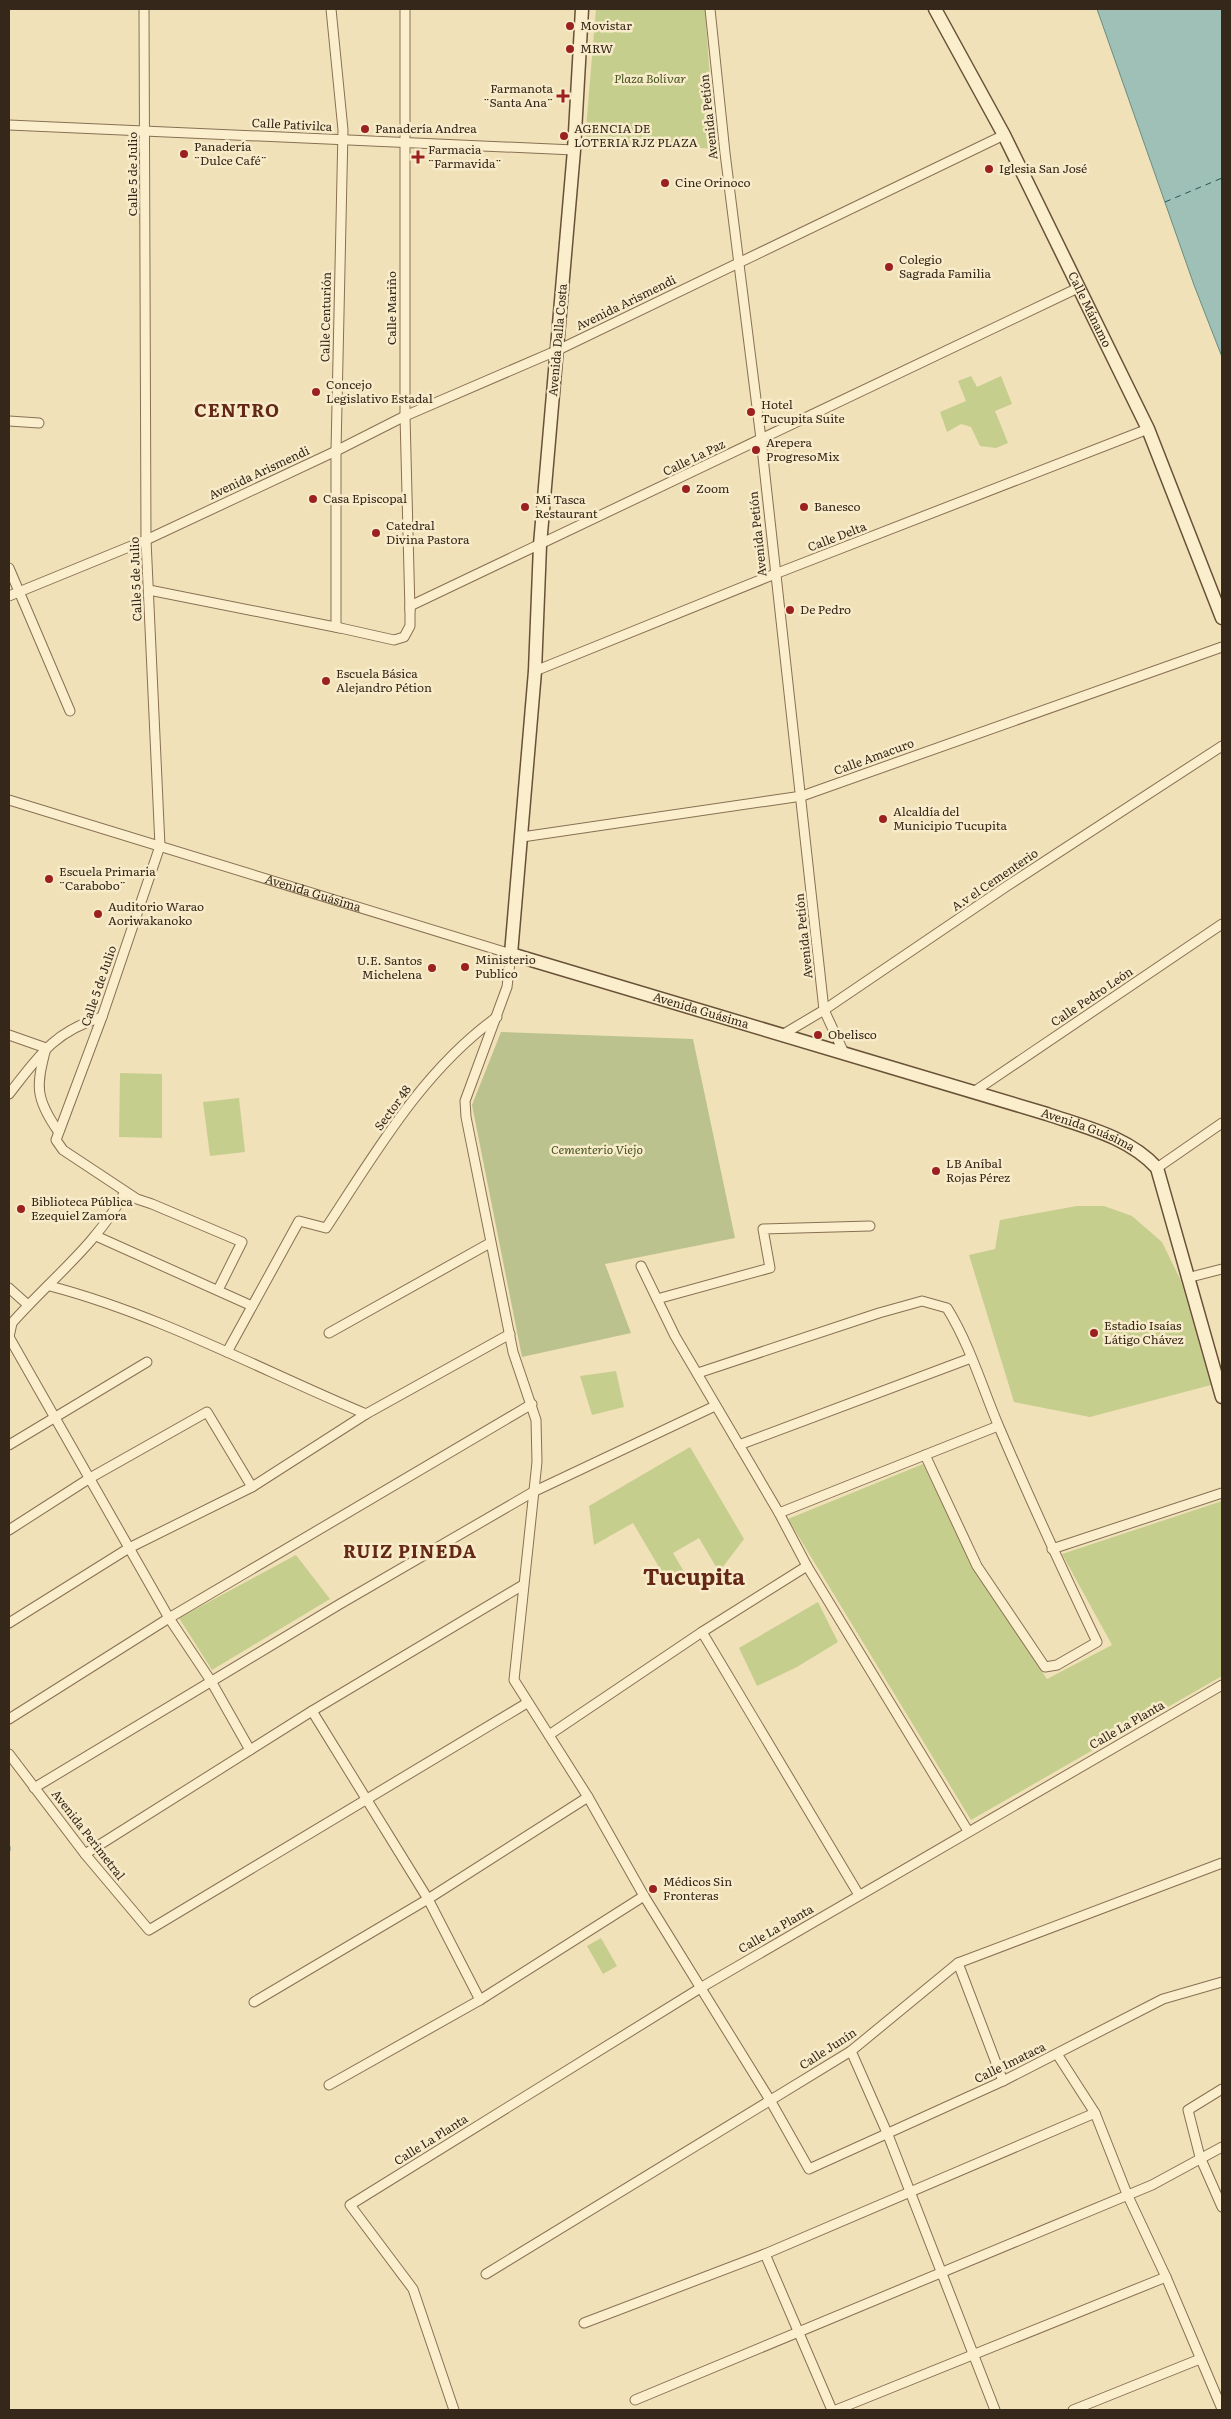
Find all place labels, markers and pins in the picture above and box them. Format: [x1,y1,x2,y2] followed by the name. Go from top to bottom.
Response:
[580,16,632,34] place label: Movistar
[564,20,576,32] marker: Movistar
[580,39,613,57] place label: MRW
[564,43,576,55] marker: MRW
[483,79,554,111] place label: Farmanota ¨Santa Ana¨
[557,90,569,102] marker: Farmanota ¨Santa Ana¨
[375,119,477,137] place label: Panadería Andrea
[574,119,698,151] place label: AGENCIA DE LOTERIA RJZ PLAZA
[359,123,371,135] marker: Panadería Andrea
[558,130,570,142] marker: AGENCIA DE LOTERIA RJZ PLAZA
[194,137,267,169] place label: Panadería ¨Dulce Café¨
[428,140,501,172] place label: Farmacia ¨Farmavida¨
[178,148,190,160] marker: Panadería ¨Dulce Café¨
[412,151,424,163] marker: Farmacia ¨Farmavida¨
[999,159,1087,177] place label: Iglesia San José
[983,163,995,175] marker: Iglesia San José
[675,173,751,191] place label: Cine Orinoco
[659,177,671,189] marker: Cine Orinoco
[899,250,991,282] place label: Colegio Sagrada Familia
[883,261,895,273] marker: Colegio Sagrada Familia
[326,375,433,407] place label: Concejo Legislativo Estadal
[310,386,322,398] marker: Concejo Legislativo Estadal
[761,395,845,427] place label: Hotel Tucupita Suite
[745,406,757,418] marker: Hotel Tucupita Suite
[766,433,839,465] place label: Arepera ProgresoMix
[750,444,762,456] marker: Arepera ProgresoMix
[696,479,730,497] place label: Zoom
[680,483,692,495] marker: Zoom
[323,489,407,507] place label: Casa Episcopal
[535,490,598,522] place label: Mi Tasca Restaurant
[307,493,319,505] marker: Casa Episcopal
[814,497,861,515] place label: Banesco
[519,501,531,513] marker: Mi Tasca Restaurant
[798,501,810,513] marker: Banesco
[386,516,470,548] place label: Catedral Divina Pastora
[370,527,382,539] marker: Catedral Divina Pastora
[800,600,851,618] place label: De Pedro
[784,604,796,616] marker: De Pedro
[336,664,432,696] place label: Escuela Básica Alejandro Pétion
[320,675,332,687] marker: Escuela Básica Alejandro Pétion
[893,802,1007,834] place label: Alcaldía del Municipio Tucupita
[877,813,889,825] marker: Alcaldía del Municipio Tucupita
[59,862,156,894] place label: Escuela Primaria ¨Carabobo¨
[43,873,55,885] marker: Escuela Primaria ¨Carabobo¨
[108,897,204,929] place label: Auditorio Warao Aoriwakanoko
[92,908,104,920] marker: Auditorio Warao Aoriwakanoko
[475,950,536,982] place label: Ministerio Publico
[357,951,423,983] place label: U.E. Santos Michelena
[459,961,471,973] marker: Ministerio Publico
[426,962,438,974] marker: U.E. Santos Michelena
[828,1025,877,1043] place label: Obelisco
[812,1029,824,1041] marker: Obelisco
[946,1154,1010,1186] place label: LB Aníbal Rojas Pérez
[930,1165,942,1177] marker: LB Aníbal Rojas Pérez
[31,1192,133,1224] place label: Biblioteca Pública Ezequiel Zamora
[15,1203,27,1215] marker: Biblioteca Pública Ezequiel Zamora
[1104,1316,1184,1348] place label: Estadio Isaías Látigo Chávez
[1088,1327,1100,1339] marker: Estadio Isaías Látigo Chávez
[663,1872,732,1904] place label: Médicos Sin Fronteras
[647,1883,659,1895] marker: Médicos Sin Fronteras

